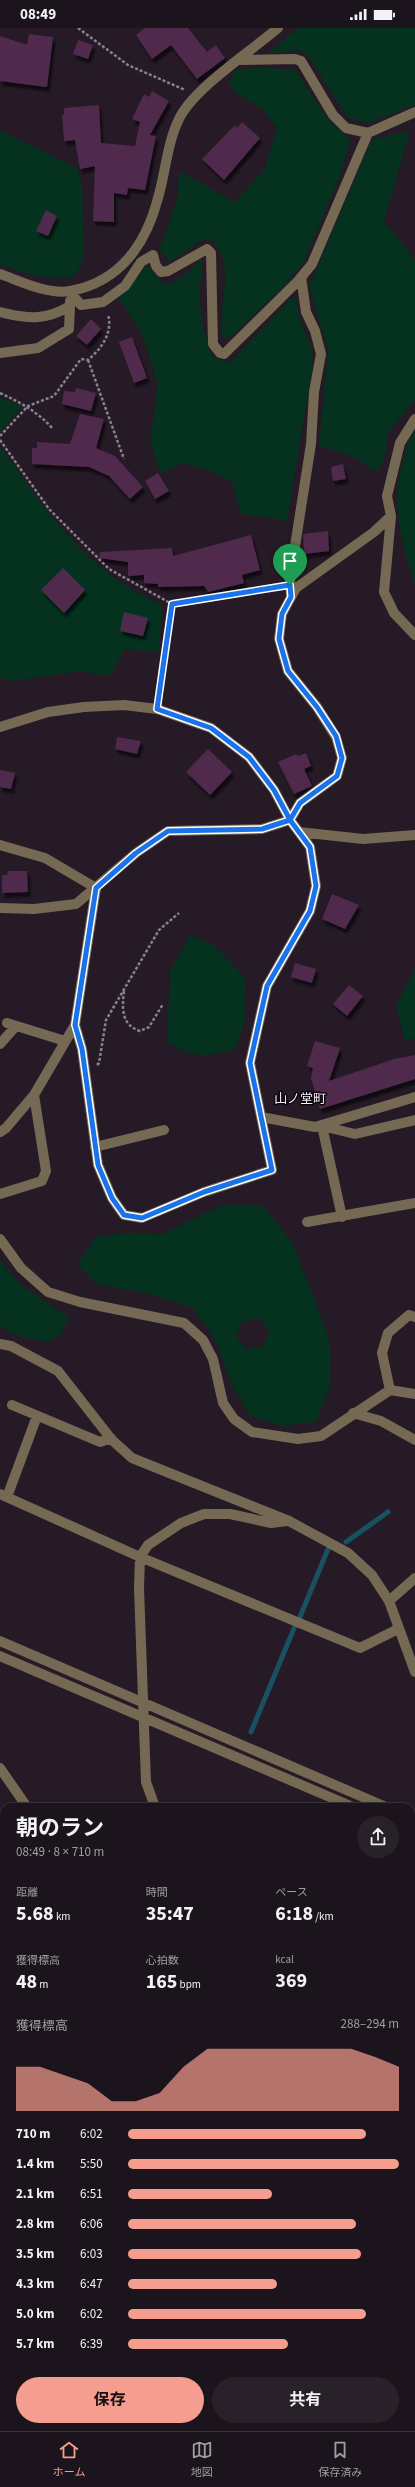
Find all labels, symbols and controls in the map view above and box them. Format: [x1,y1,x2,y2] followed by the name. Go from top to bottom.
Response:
[20,4,56,25] text: 08:49
[273,544,307,585] pin
[279,550,301,572] icon: arrive
[274,1090,326,1108] district label: 山ノ堂町
[16,1812,104,1844] text: 朝のラン
[357,1816,399,1858] button: share
[16,1843,104,1861] text: 08:49 · 8 × 710 m
[16,1885,38,1900] text: 距離
[146,1885,168,1900] text: 時間
[275,1885,308,1900] text: ペース
[16,1900,54,1928] text: 5.68
[146,1900,194,1928] text: 35:47
[275,1900,313,1928] text: 6:18
[54,1909,70,1924] text: km
[313,1909,334,1924] text: /km
[275,1952,294,1967] text: kcal
[16,1953,60,1968] text: 獲得標高
[146,1953,179,1968] text: 心拍数
[275,1967,307,1995] text: 369
[16,1968,37,1996] text: 48
[146,1968,177,1996] text: 165
[37,1977,48,1992] text: m
[177,1977,201,1992] text: bpm
[341,2015,399,2033] text: 288–294 m
[16,2017,68,2035] text: 獲得標高
[16,2125,50,2143] text: 710 m
[80,2125,103,2143] text: 6:02
[16,2155,55,2173] text: 1.4 km
[80,2155,103,2173] text: 5:50
[16,2185,55,2203] text: 2.1 km
[80,2185,103,2203] text: 6:51
[16,2215,55,2233] text: 2.8 km
[80,2215,103,2233] text: 6:06
[16,2245,55,2263] text: 3.5 km
[80,2245,103,2263] text: 6:03
[16,2275,55,2293] text: 4.3 km
[80,2275,103,2293] text: 6:47
[16,2305,55,2323] text: 5.0 km
[80,2305,103,2323] text: 6:02
[16,2335,55,2353] text: 5.7 km
[80,2335,103,2353] text: 6:39
[16,2377,204,2423] button: 保存
[212,2377,399,2423] button: 共有
[53,2439,85,2480] tab: ホーム
[191,2439,213,2480] tab: 地図
[318,2439,362,2480] tab: 保存済み

